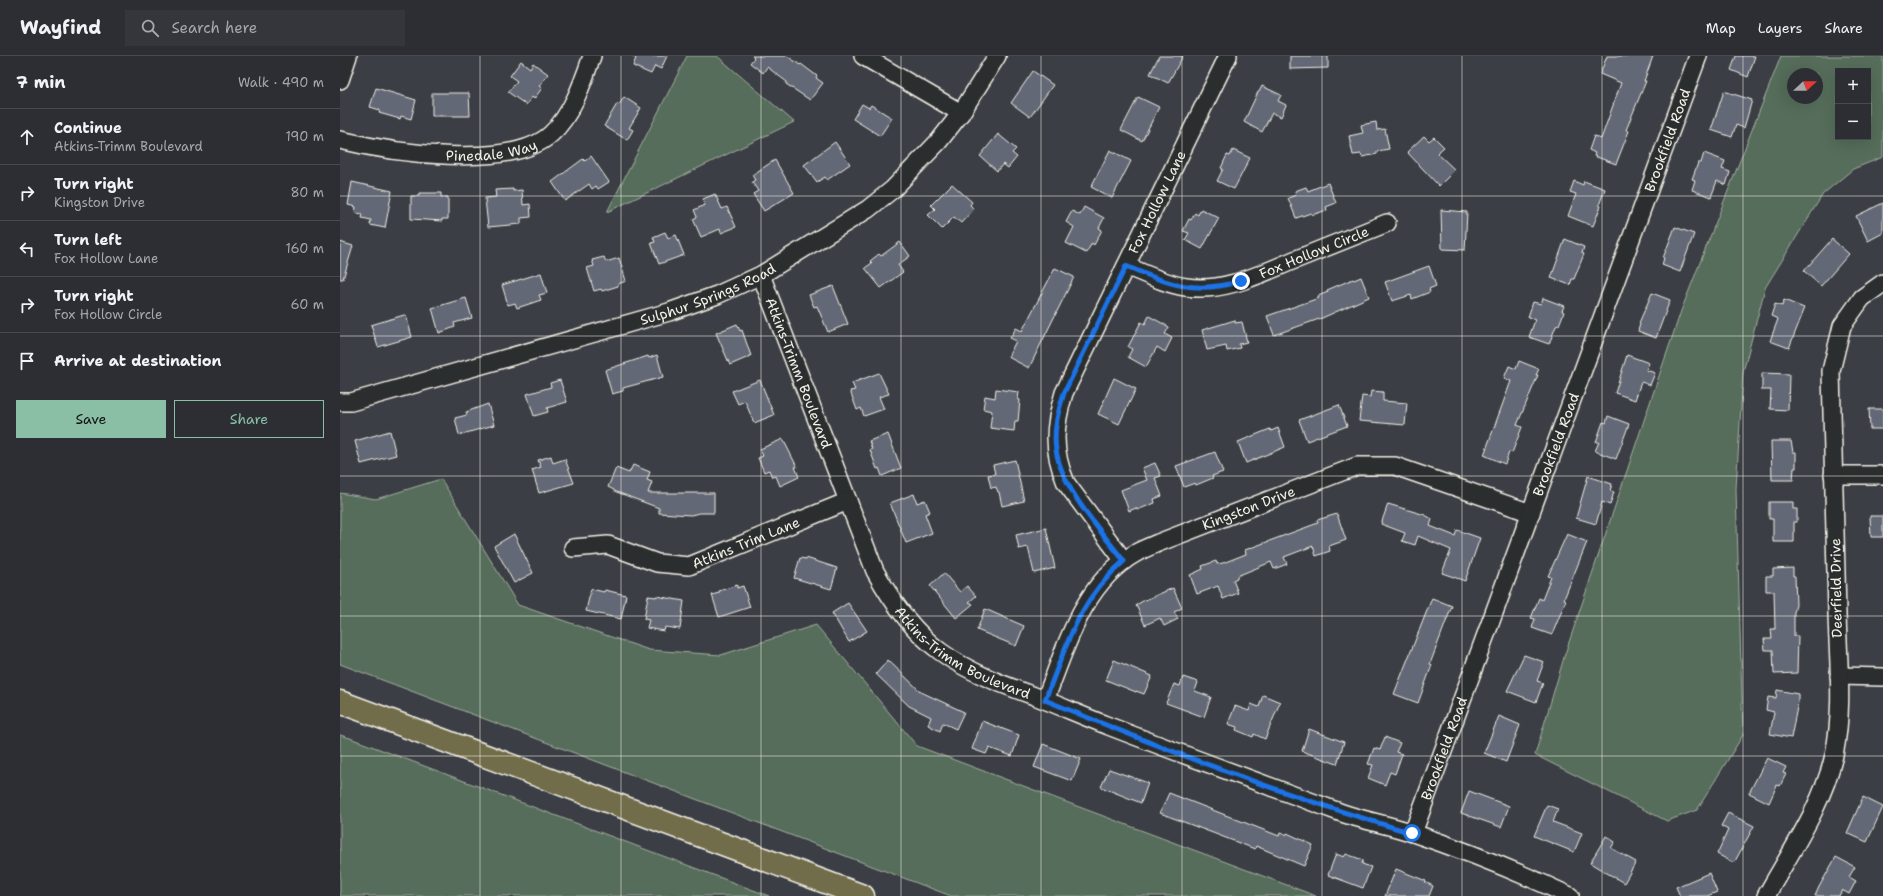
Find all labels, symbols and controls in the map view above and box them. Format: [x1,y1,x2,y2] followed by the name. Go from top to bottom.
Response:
[125,10,405,46] search box
[20,15,101,40] text: Wayfind
[139,17,161,39] icon: search
[171,18,257,38] text: Search here
[1706,19,1736,37] text: Map
[1758,19,1802,37] text: Layers
[1824,19,1863,37] text: Share
[1787,68,1823,104] north arrow
[1835,68,1871,140] map controls
[1835,68,1871,104] button: +
[16,71,66,93] text: 7 min
[238,74,324,91] text: Walk · 490 m
[1640,86,1694,194] street label: Brookfield Road
[1835,104,1871,140] button: −
[54,118,122,138] text: Continue
[16,126,38,148] icon: ahead
[285,128,324,145] text: 190 m
[445,135,540,165] street label: Pinedale Way
[54,138,203,155] text: Atkins-Trimm Boulevard
[1124,147,1190,256] street label: Fox Hollow Lane
[54,174,134,194] text: Turn right
[16,182,38,204] icon: right
[290,184,324,201] text: 80 m
[54,194,145,211] text: Kingston Drive
[1257,222,1372,283] street label: Fox Hollow Circle
[54,230,122,250] text: Turn left
[16,238,38,260] icon: left
[286,240,324,257] text: 160 m
[54,250,158,267] text: Fox Hollow Lane
[638,259,779,329] street label: Sulphur Springs Road
[1232,272,1250,290] route end
[54,286,134,306] text: Turn right
[16,294,38,316] icon: right
[762,295,836,451] street label: Atkins-Trimm Boulevard
[291,296,324,313] text: 60 m
[54,306,162,323] text: Fox Hollow Circle
[16,350,38,372] icon: arrive
[54,351,222,371] text: Arrive at destination
[1529,390,1583,499] street label: Brookfield Road
[16,400,166,438] button: Save
[174,400,324,438] button: Share
[1200,482,1298,534] street label: Kingston Drive
[690,513,802,573] street label: Atkins Trim Lane
[1826,538,1846,638] street label: Deerfield Drive
[891,603,1033,703] street label: Atkins-Trimm Boulevard
[1417,694,1471,803] street label: Brookfield Road
[1403,824,1421,842] route start

